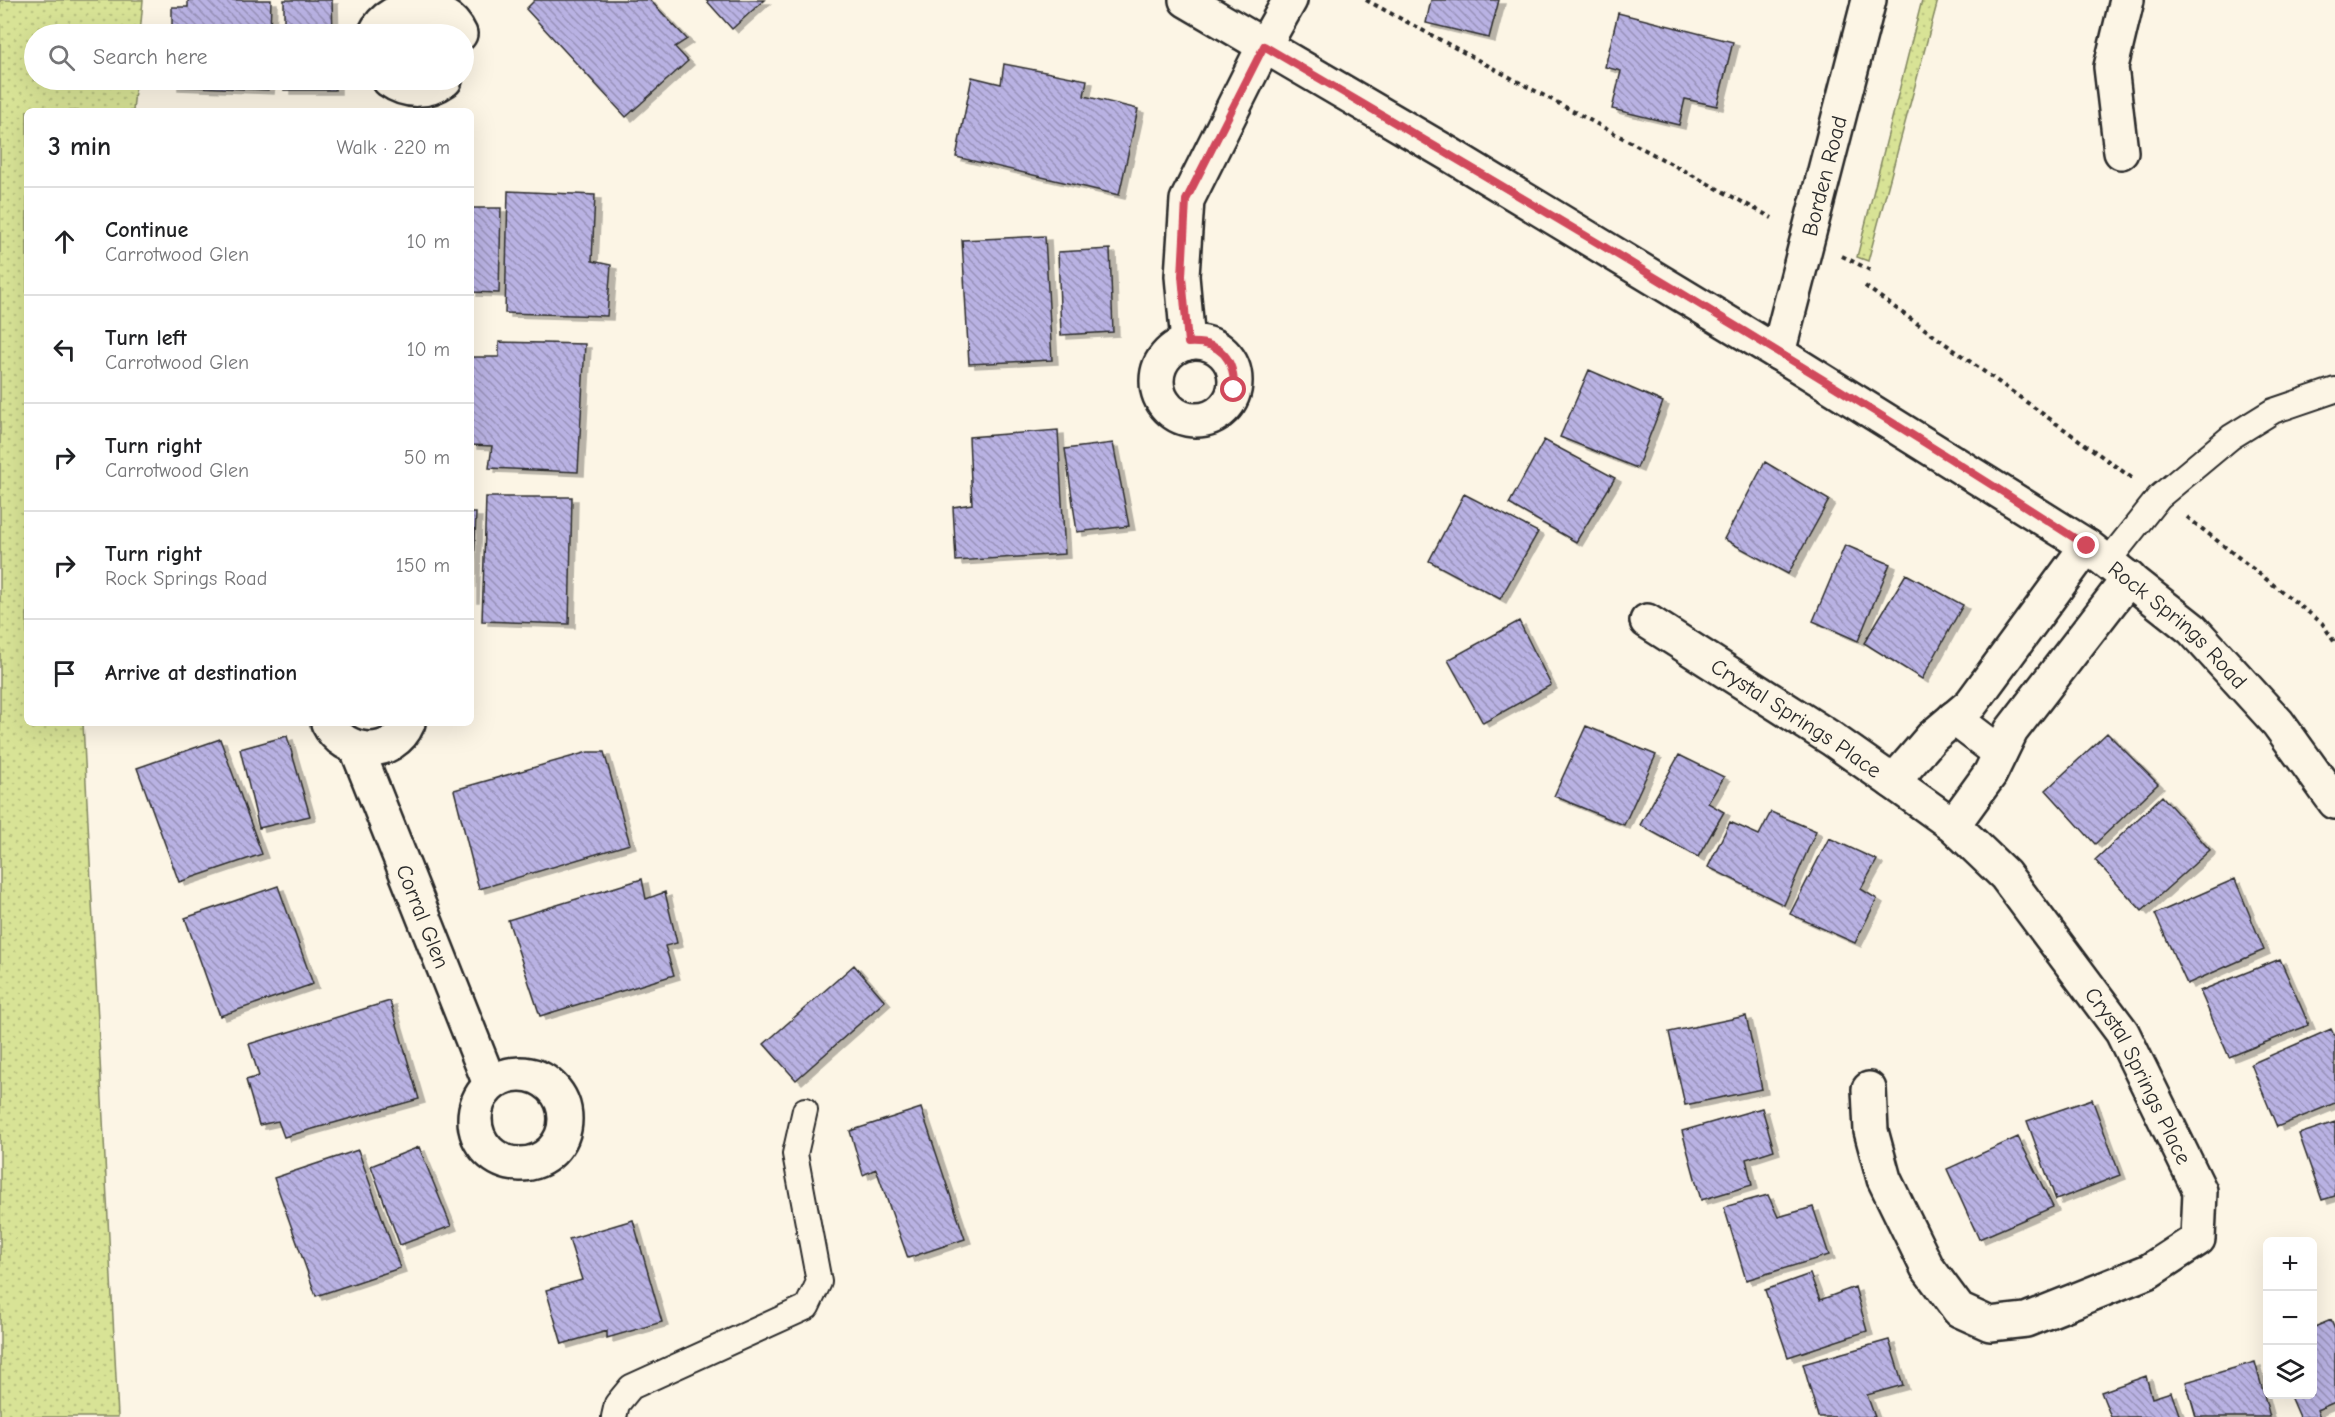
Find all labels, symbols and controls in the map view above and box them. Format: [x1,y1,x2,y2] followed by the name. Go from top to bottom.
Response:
[24,24,474,90] search box
[45,41,78,74] icon: search
[93,44,208,70] text: Search here
[1797,113,1853,239] street label: Borden Road
[48,132,111,162] text: 3 min
[336,136,450,159] text: Walk · 220 m
[105,217,188,243] text: Continue
[48,225,81,258] icon: ahead
[407,230,450,253] text: 10 m
[105,243,249,266] text: Carrotwood Glen
[105,325,187,351] text: Turn left
[48,333,81,366] icon: left
[407,338,450,361] text: 10 m
[105,351,249,374] text: Carrotwood Glen
[1220,376,1246,402] route start
[105,433,202,459] text: Turn right
[48,441,81,474] icon: right
[404,446,450,469] text: 50 m
[105,459,249,482] text: Carrotwood Glen
[2073,532,2099,558] route end
[105,541,202,567] text: Turn right
[48,549,81,582] icon: right
[396,554,450,577] text: 150 m
[2103,556,2252,694] street label: Rock Springs Road
[105,567,267,590] text: Rock Springs Road
[1706,653,1886,784] street label: Crystal Springs Place
[48,657,81,690] icon: arrive
[105,660,297,686] text: Arrive at destination
[390,861,455,972] street label: Corral Glen
[2079,982,2197,1169] street label: Crystal Springs Place
[2263,1237,2317,1399] map controls
[2263,1237,2317,1291] button: +
[2263,1291,2317,1345] button: −
[2263,1345,2317,1399] button: layers

